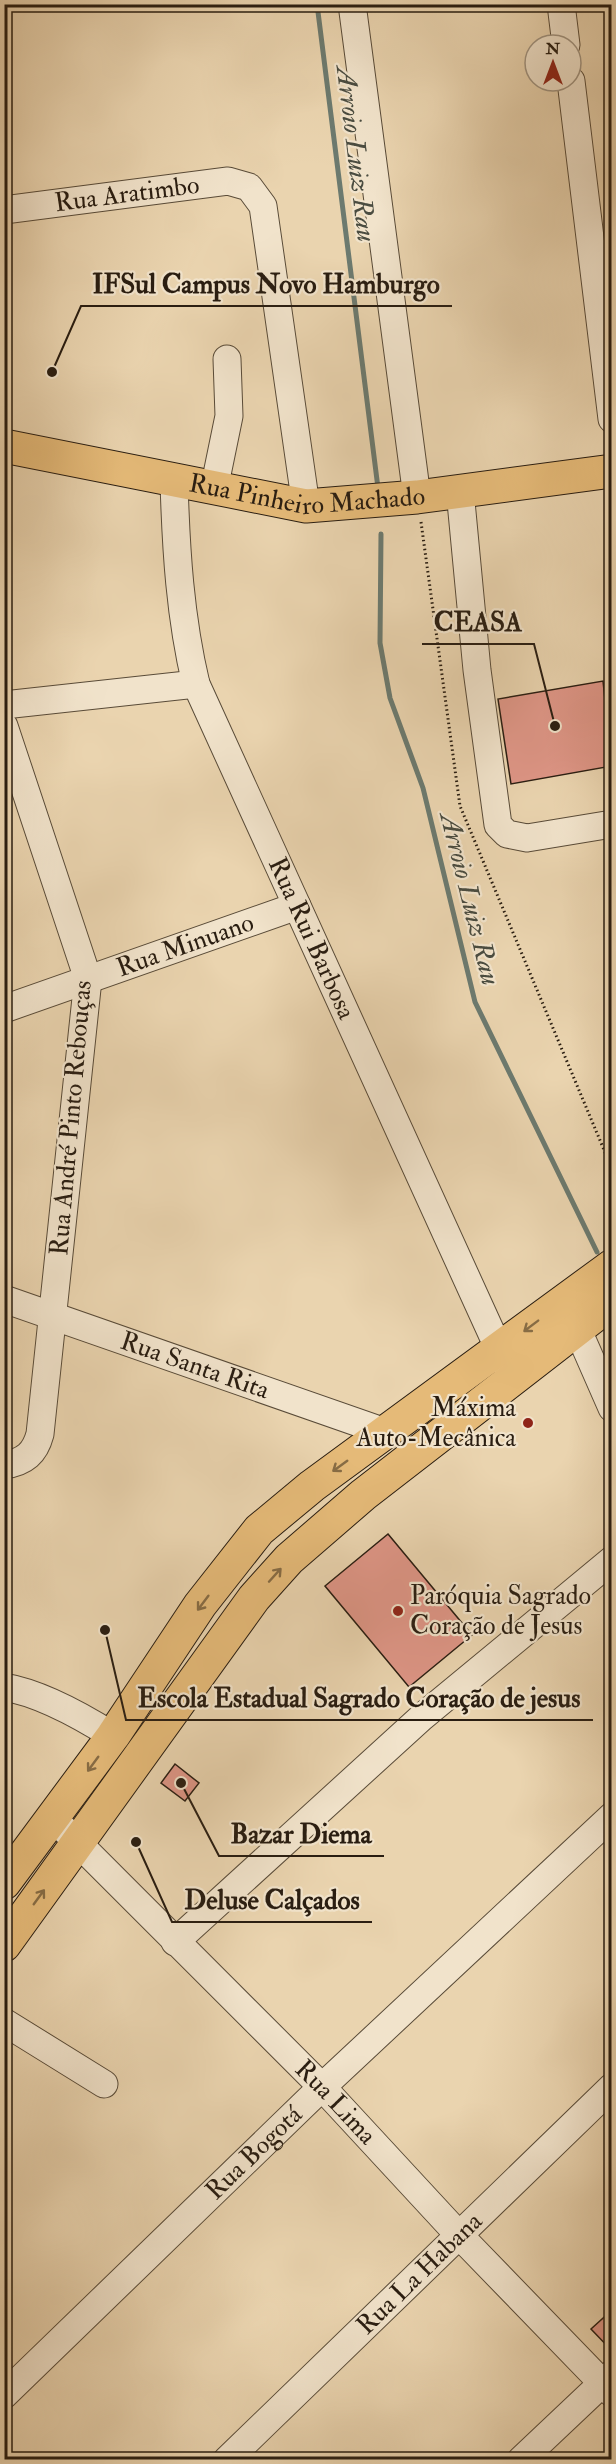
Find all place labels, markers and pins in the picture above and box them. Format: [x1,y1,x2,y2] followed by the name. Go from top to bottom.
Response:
[81,261,452,306] callout: IFSul Campus Novo Hamburgo
[422,599,534,644] callout: CEASA
[355,1392,516,1454] place label: Máxima Auto-Mecânica
[521,1416,535,1430] marker: Máxima Auto-Mecânica
[410,1580,591,1642] place label: Paróquia Sagrado Coração de Jesus
[391,1604,405,1618] marker: Paróquia Sagrado Coração de Jesus
[126,1675,593,1720] callout: Escola Estadual Sagrado Coração de jesus
[219,1811,384,1856] callout: Bazar Diema
[172,1877,372,1922] callout: Deluse Calçados

